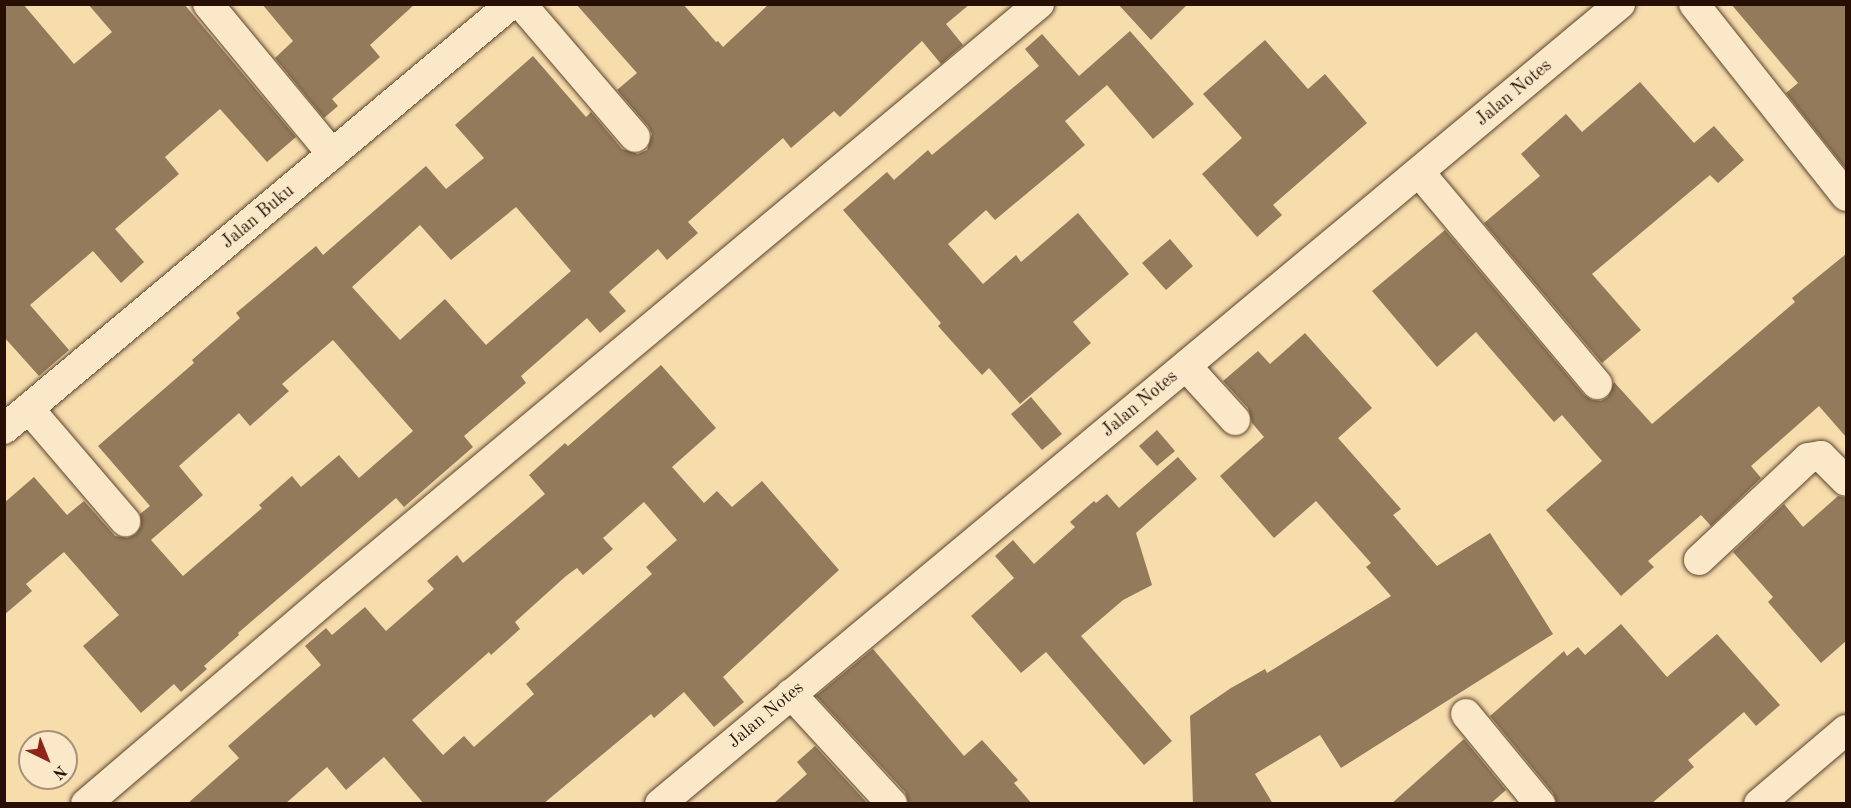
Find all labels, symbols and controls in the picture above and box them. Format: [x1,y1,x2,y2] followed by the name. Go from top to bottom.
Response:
[1472,55,1556,131] street label: Jalan Notes
[217,180,299,254] street label: Jalan Buku
[1098,366,1182,442] street label: Jalan Notes
[724,677,808,753] street label: Jalan Notes
[18,730,78,790] north arrow
[49,762,69,782] text: N

